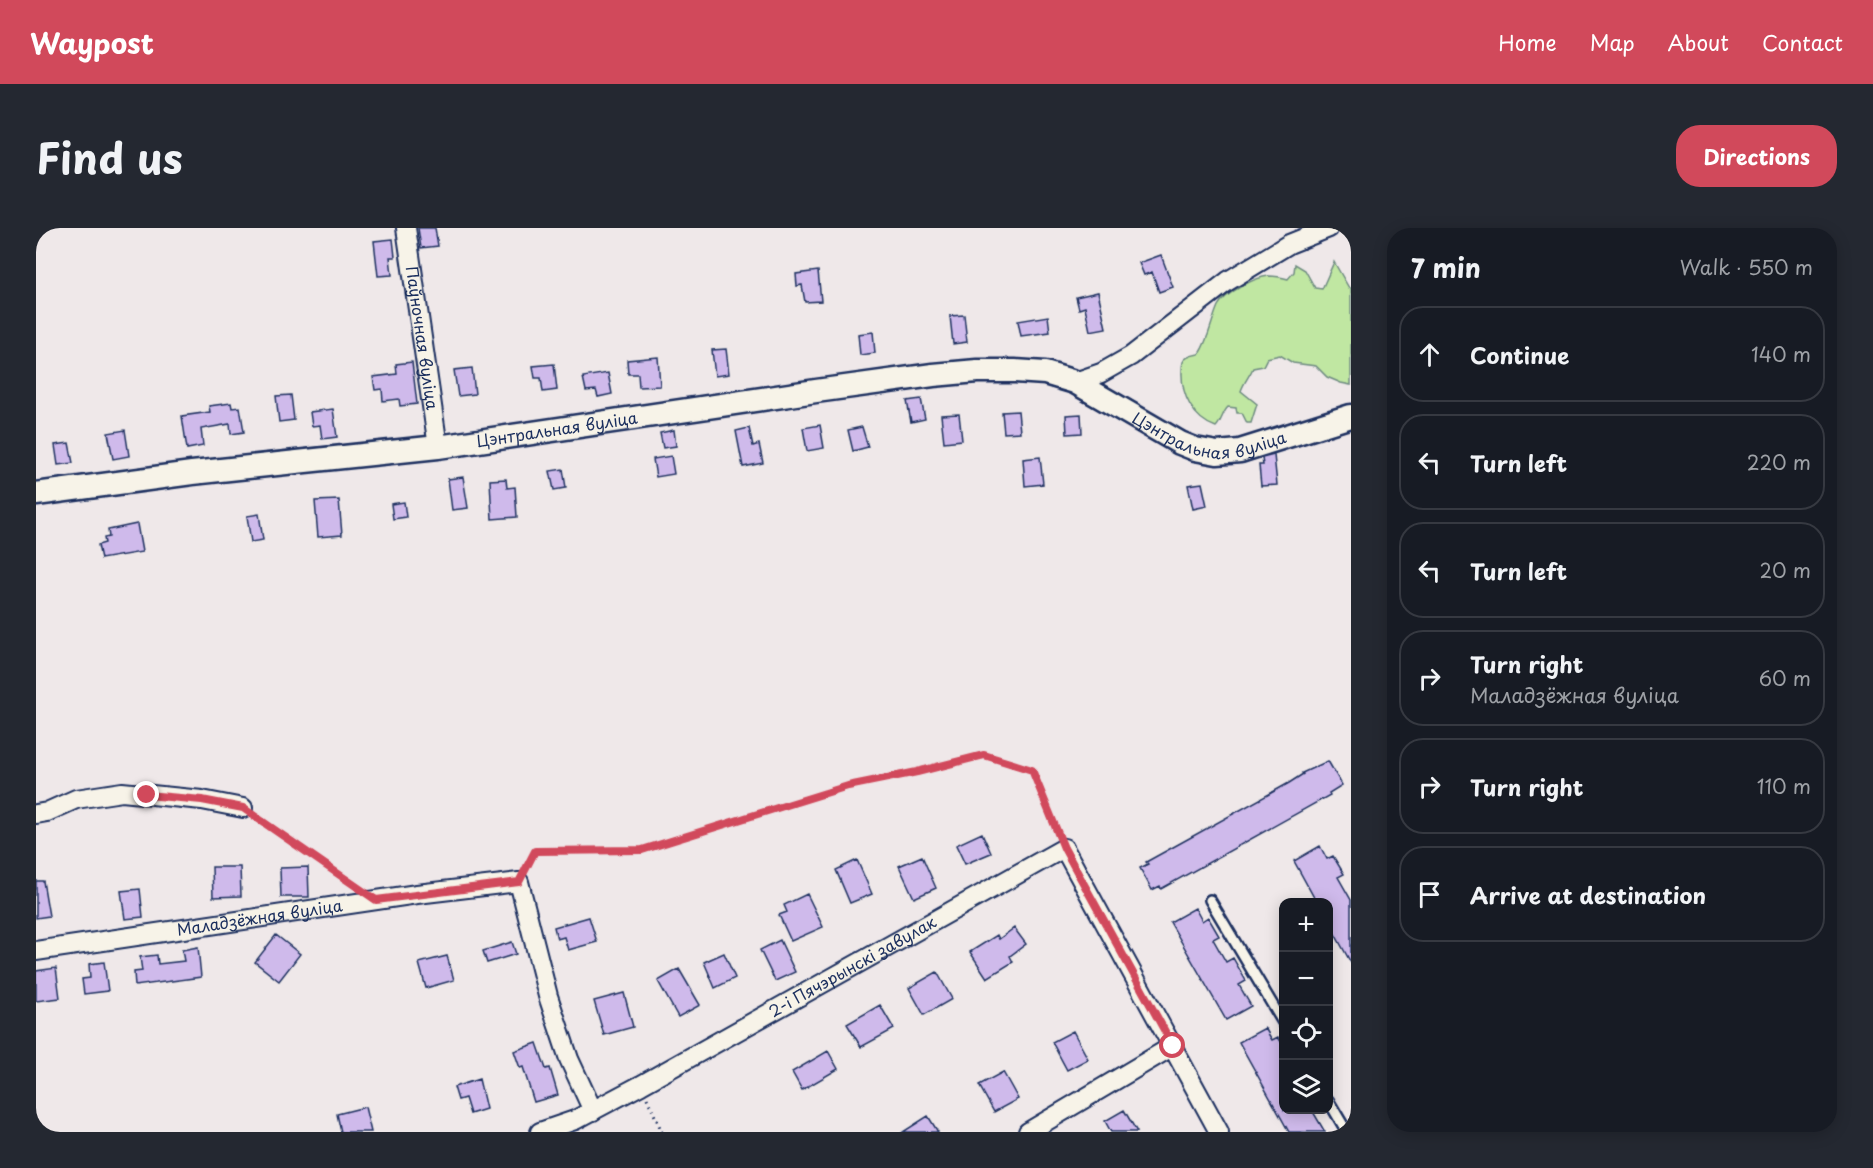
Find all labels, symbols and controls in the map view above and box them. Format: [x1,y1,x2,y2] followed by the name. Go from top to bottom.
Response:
[30,21,154,64] text: Waypost
[1498,26,1557,58] text: Home
[1590,26,1635,58] text: Map
[1668,26,1729,58] text: About
[1762,26,1843,58] text: Contact
[36,125,183,188] text: Find us
[1676,125,1837,187] button: Directions
[1411,248,1481,287] text: 7 min
[1680,252,1813,282] text: Walk · 550 m
[401,264,445,411] street label: Паўночная вуліца
[1413,338,1446,371] icon: ahead
[1470,338,1569,371] text: Continue
[1751,339,1811,369] text: 140 m
[475,405,639,452] street label: Цэнтральная вуліца
[1128,405,1289,465] street label: Цэнтральная вуліца
[1413,446,1446,479] icon: left
[1470,446,1567,479] text: Turn left
[1747,447,1811,477] text: 220 m
[1413,554,1446,587] icon: left
[1470,554,1567,587] text: Turn left
[1759,555,1811,585] text: 20 m
[1470,647,1583,680] text: Turn right
[1413,662,1446,695] icon: right
[1759,663,1811,693] text: 60 m
[1470,680,1679,710] text: Маладзёжная вуліца
[1413,770,1446,803] icon: right
[1470,770,1583,803] text: Turn right
[1757,771,1811,801] text: 110 m
[133,781,159,807] route end
[1413,878,1446,911] icon: arrive
[1470,878,1706,911] text: Arrive at destination
[175,892,344,941] street label: Маладзёжная вуліца
[1279,898,1333,1114] map controls
[1279,898,1333,952] button: +
[764,909,941,1022] street label: 2-і Пячэрынскі завулак
[1279,952,1333,1006] button: −
[1279,1006,1333,1060] button: locate
[1159,1032,1185,1058] route start
[1279,1060,1333,1114] button: layers

